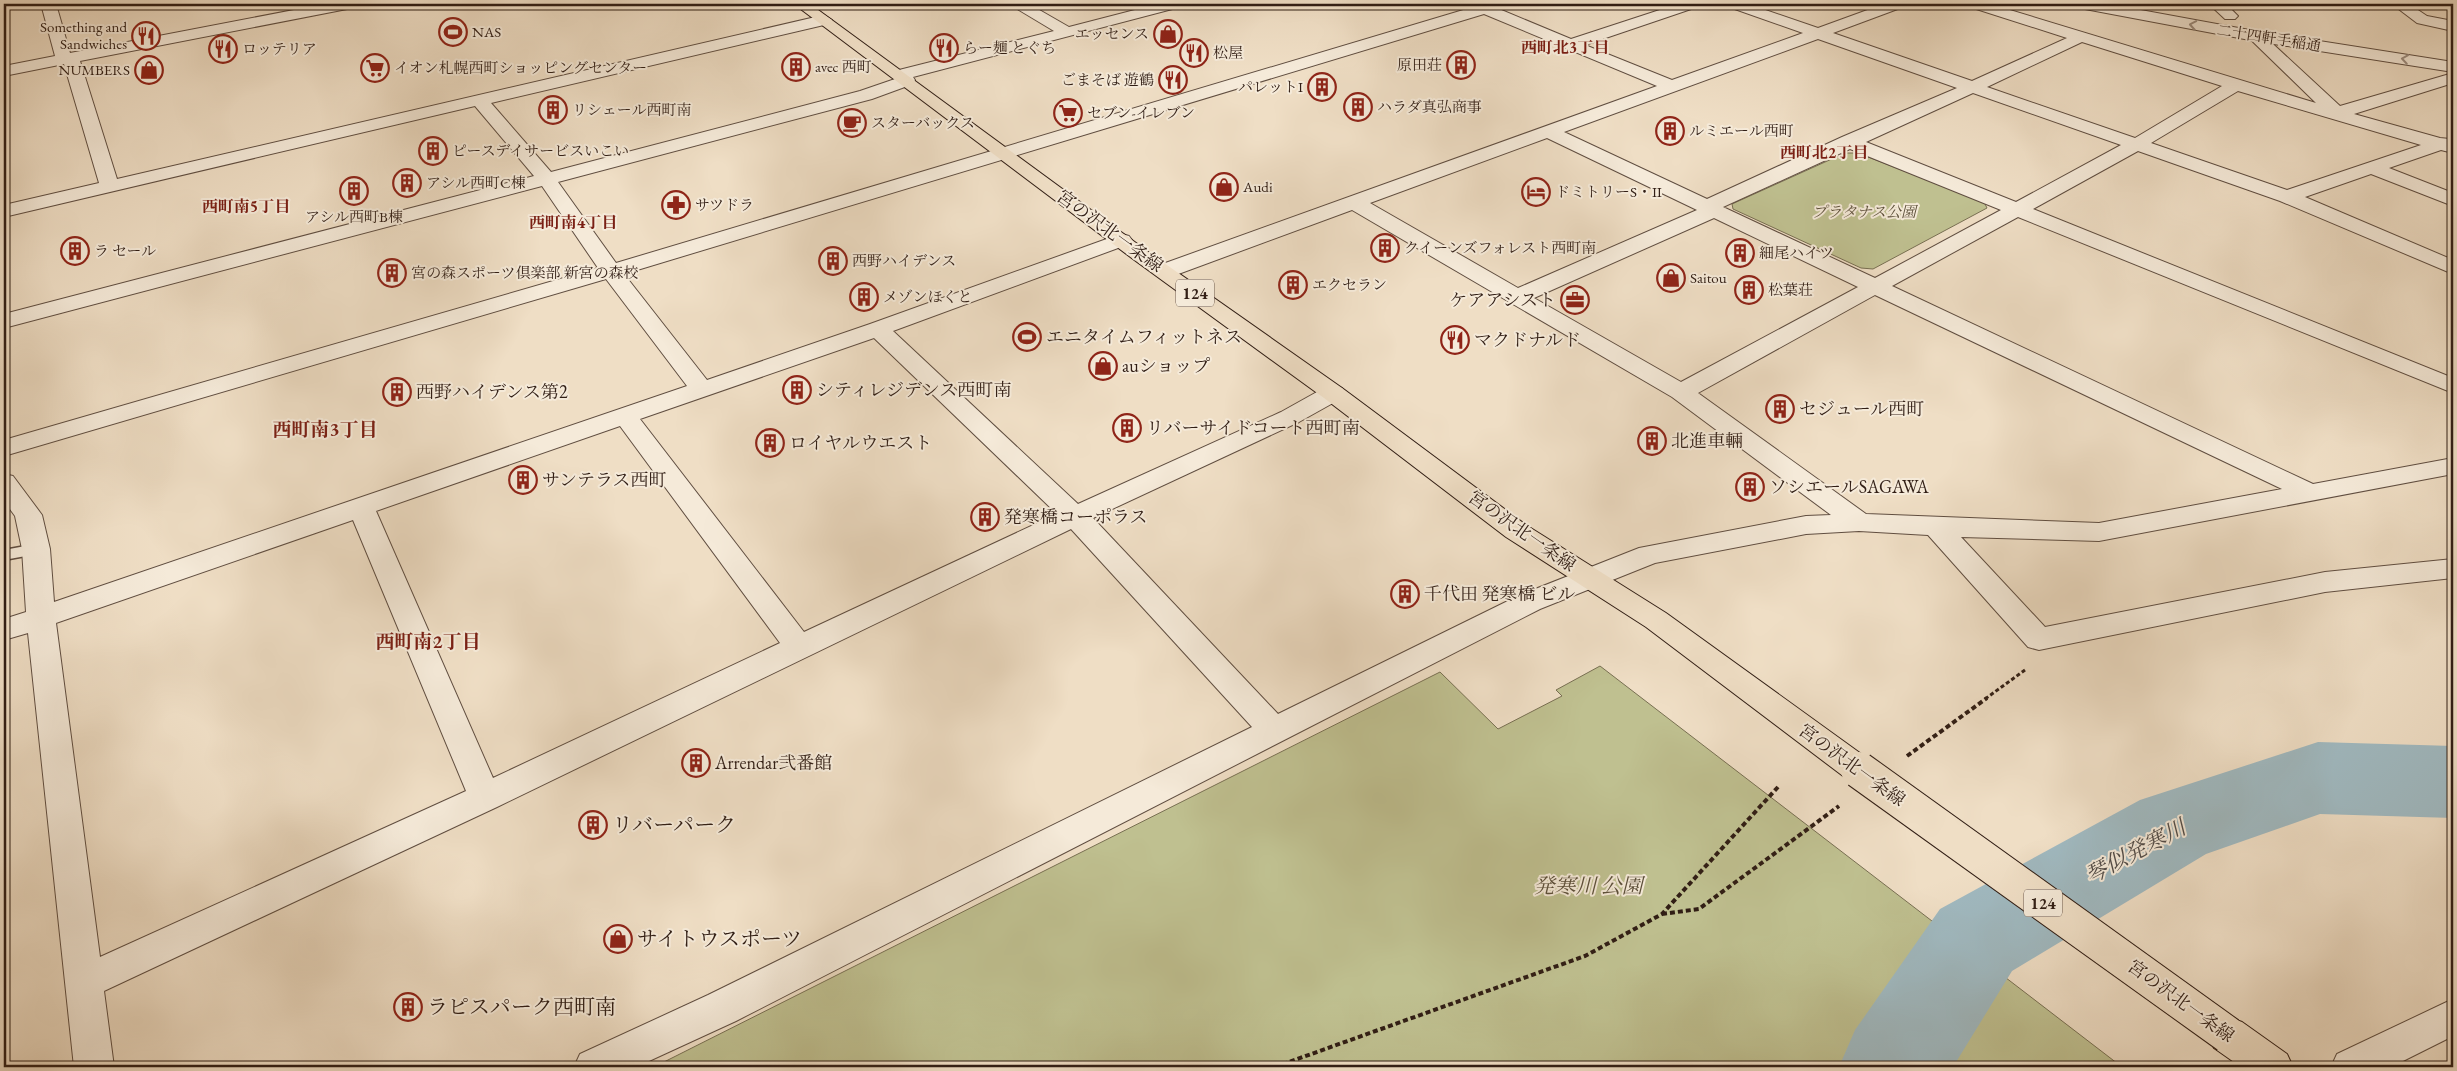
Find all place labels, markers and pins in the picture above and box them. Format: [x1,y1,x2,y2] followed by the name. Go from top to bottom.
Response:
[40,17,127,53] place label: Something and Sandwiches
[438,17,468,47] sports icon: NAS
[1153,19,1183,49] shop icon: エッセンス
[131,21,161,51] restaurant icon: Something and Sandwiches
[472,22,501,41] place label: NAS
[1075,24,1149,43] place label: エッセンス
[929,33,959,63] restaurant icon: らー麺 とぐち
[208,34,238,64] restaurant icon: ロッテリア
[963,38,1056,57] place label: らー麺 とぐち
[1179,38,1209,68] restaurant icon: 松屋
[242,39,317,58] place label: ロッテリア
[1213,43,1243,62] place label: 松屋
[1446,50,1476,80] building icon: 原田荘
[781,52,811,82] building icon: avec 西町
[360,53,390,83] supermarket icon: イオン札幌西町ショッピングセンター
[134,55,164,85] shop icon: NUMBERS
[1397,55,1442,74] place label: 原田荘
[815,57,872,76] place label: avec 西町
[394,58,647,77] place label: イオン札幌西町ショッピングセンター
[59,60,130,79] place label: NUMBERS
[1158,65,1188,95] restaurant icon: ごまそば 遊鶴
[1061,70,1154,89] place label: ごまそば 遊鶴
[1307,72,1337,102] building icon: パレットⅠ
[1238,77,1303,96] place label: パレットⅠ
[1343,92,1373,122] building icon: ハラダ真弘商事
[538,95,568,125] building icon: リシェール西町南
[1377,97,1482,116] place label: ハラダ真弘商事
[1053,98,1083,128] supermarket icon: セブン-イレブン
[572,100,691,119] place label: リシェール西町南
[1087,103,1195,122] place label: セブン-イレブン
[837,108,867,138] cafe icon: スターバックス
[871,113,975,132] place label: スターバックス
[1655,116,1685,146] building icon: ルミエール西町
[1689,121,1794,140] place label: ルミエール西町
[418,136,448,166] building icon: ピースデイサービスいこい
[452,141,629,160] place label: ピースデイサービスいこい
[392,168,422,198] building icon: アシル西町C棟
[1209,172,1239,202] shop icon: Audi
[426,173,526,192] place label: アシル西町C棟
[339,176,369,206] building icon: アシル西町B棟
[1242,177,1273,196] place label: Audi
[1521,177,1551,207] hotel icon: ドミトリーS・Ⅱ
[1555,182,1662,201] place label: ドミトリーS・Ⅱ
[661,190,691,220] pharmacy icon: サツドラ
[695,195,754,214] place label: サツドラ
[305,207,403,226] place label: アシル西町B棟
[1370,233,1400,263] building icon: クイーンズフォレスト西町南
[60,236,90,266] building icon: ラ セール
[1404,238,1596,257] place label: クイーンズフォレスト西町南
[1725,238,1755,268] building icon: 細尾ハイツ
[94,241,156,260] place label: ラ セール
[1759,243,1834,262] place label: 細尾ハイツ
[818,246,848,276] building icon: 西野ハイデンス
[852,251,956,270] place label: 西野ハイデンス
[377,258,407,288] building icon: 宮の森スポーツ倶楽部 新宮の森校
[411,263,638,282] place label: 宮の森スポーツ倶楽部 新宮の森校
[1656,263,1686,293] shop icon: Saitou
[1690,268,1727,287] place label: Saitou
[1278,270,1308,300] building icon: エクセラン
[1312,275,1387,294] place label: エクセラン
[1734,275,1764,305] building icon: 松葉荘
[1768,280,1813,299] place label: 松葉荘
[849,282,879,312] building icon: メゾンほくと
[1560,285,1590,315] office icon: ケアアシスト
[883,287,973,306] place label: メゾンほくと
[1449,288,1556,311] place label: ケアアシスト
[1012,322,1042,352] sports icon: エニタイムフィットネス
[1046,325,1242,348] place label: エニタイムフィットネス
[1440,325,1470,355] restaurant icon: マクドナルド
[1474,328,1581,351] place label: マクドナルド
[1088,351,1118,381] shop icon: auショップ
[1122,354,1210,377] place label: auショップ
[782,375,812,405] building icon: シティレジデンス西町南
[382,377,412,407] building icon: 西野ハイデンス第2
[816,378,1011,401] place label: シティレジデンス西町南
[416,380,568,403] place label: 西野ハイデンス第2
[1765,394,1795,424] building icon: セジュール西町
[1799,397,1924,420] place label: セジュール西町
[1112,413,1142,443] building icon: リバーサイドコート西町南
[1146,416,1359,439] place label: リバーサイドコート西町南
[1637,426,1667,456] building icon: 北進車輛
[755,428,785,458] building icon: ロイヤルウエスト
[1671,429,1743,452] place label: 北進車輛
[789,431,932,454] place label: ロイヤルウエスト
[508,465,538,495] building icon: サンテラス西町
[542,468,667,491] place label: サンテラス西町
[1735,472,1765,502] building icon: ソシエールSAGAWA
[1769,475,1929,498] place label: ソシエールSAGAWA
[970,502,1000,532] building icon: 発寒橋コーポラス
[1004,505,1147,528] place label: 発寒橋コーポラス
[1390,579,1420,609] building icon: 千代田 発寒橋 ビル
[1424,582,1575,605] place label: 千代田 発寒橋 ビル
[681,748,711,778] building icon: Arrendar弐番館
[714,751,832,774] place label: Arrendar弐番館
[578,810,608,840] building icon: リバーパーク
[612,811,736,838] place label: リバーパーク
[603,924,633,954] shop icon: サイトウスポーツ
[637,925,802,952] place label: サイトウスポーツ
[393,992,423,1022] building icon: ラピスパーク西町南
[427,993,616,1020] place label: ラピスパーク西町南

